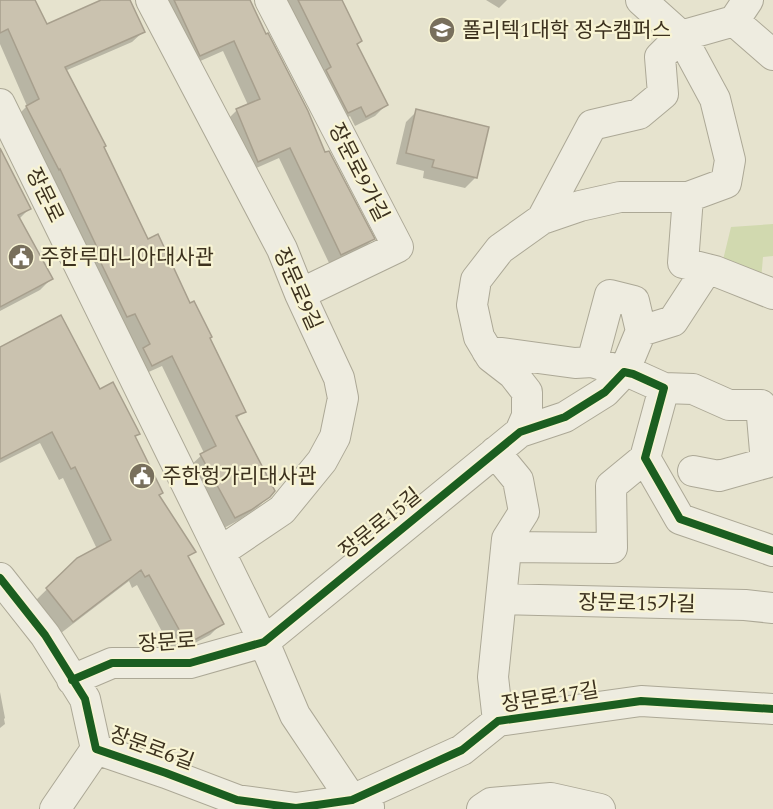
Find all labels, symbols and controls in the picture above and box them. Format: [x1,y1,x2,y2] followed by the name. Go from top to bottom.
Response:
[427,15,457,45] school or university icon: 폴리텍1대학 정수캠퍼스
[462,15,671,47] place label: 폴리텍1대학 정수캠퍼스
[320,117,397,227] street label: 장문로9가길
[17,162,71,229] street label: 장문로
[6,242,36,272] public building icon: 주한루마니아대사관
[40,242,214,274] place label: 주한루마니아대사관
[265,243,330,336] street label: 장문로9길
[127,461,157,491] public building icon: 주한헝가리대사관
[162,461,317,493] place label: 주한헝가리대사관
[332,480,429,567] street label: 장문로15길
[578,587,696,621] street label: 장문로15가길
[137,625,197,661] street label: 장문로
[499,674,601,721] street label: 장문로17길
[105,719,198,779] street label: 장문로6길

